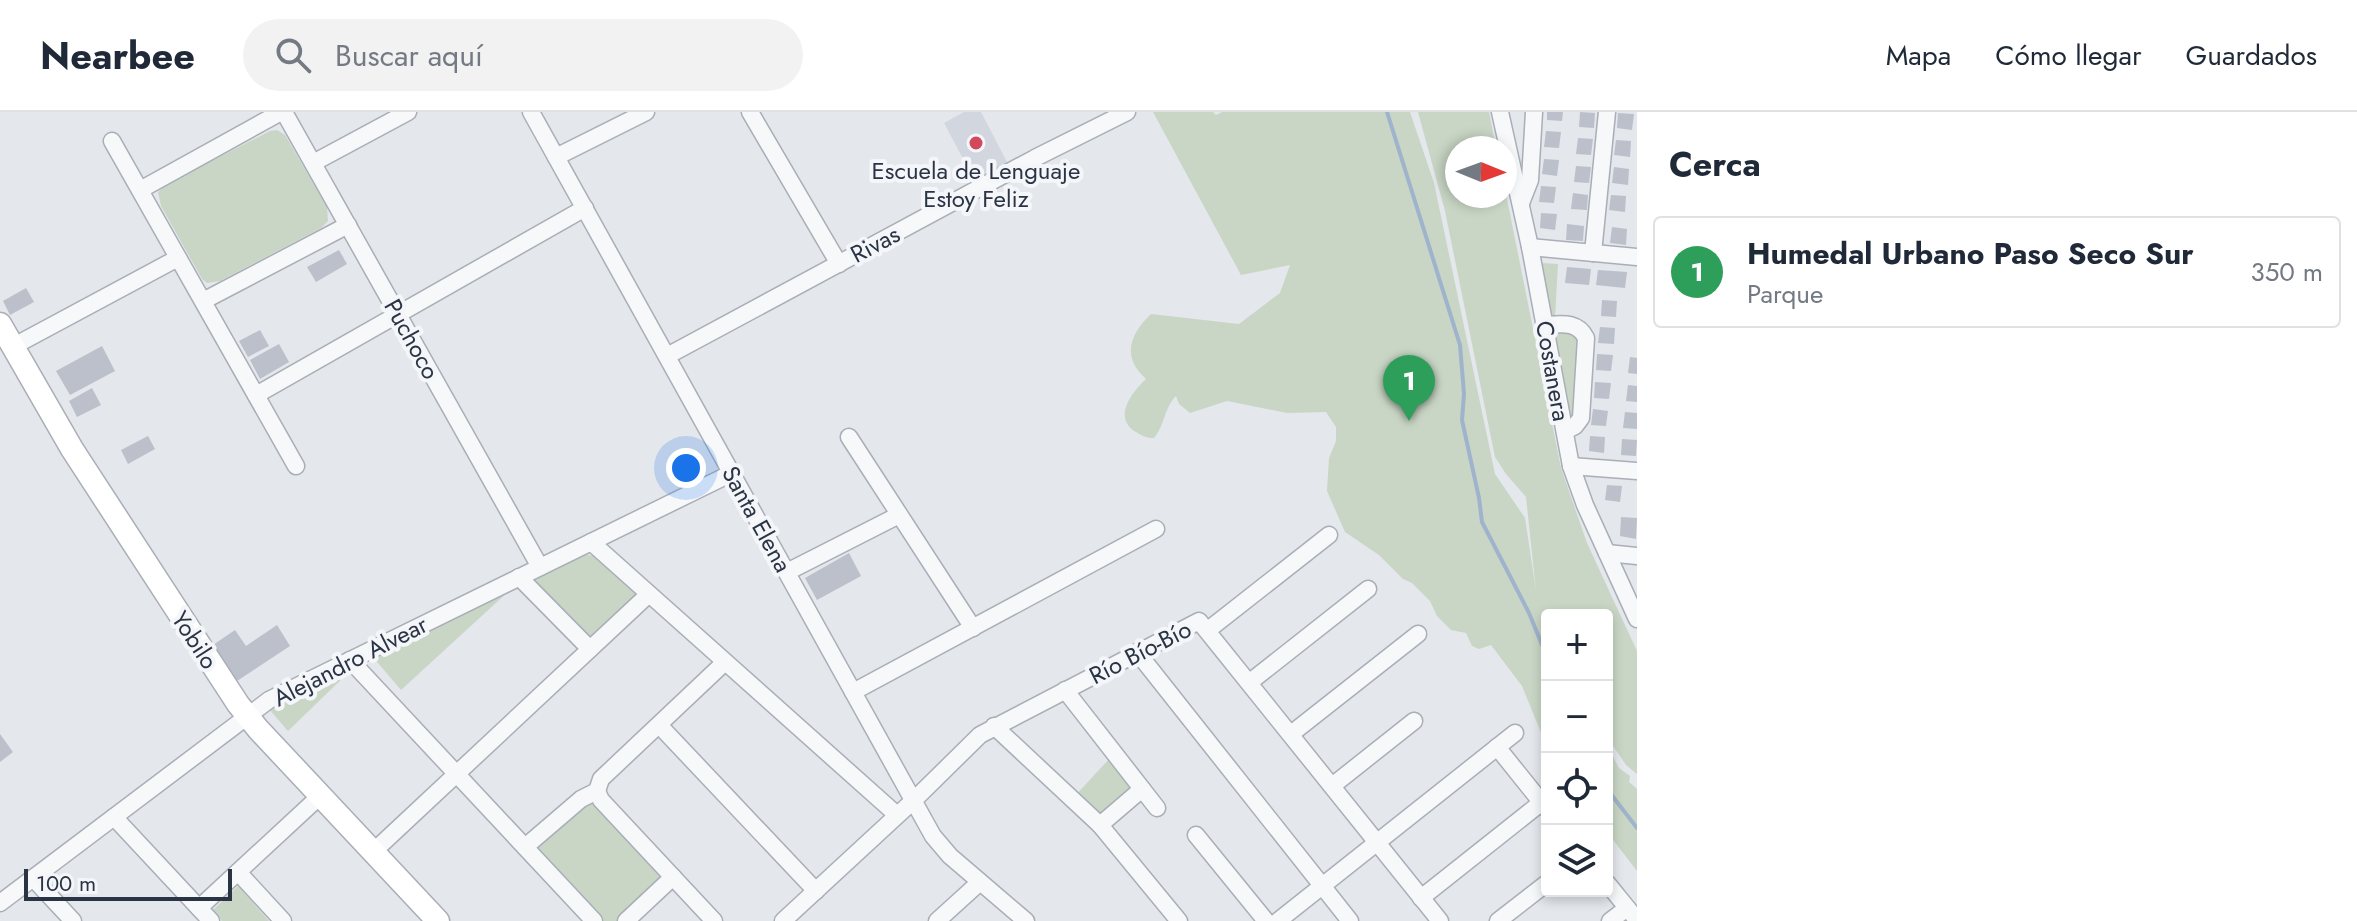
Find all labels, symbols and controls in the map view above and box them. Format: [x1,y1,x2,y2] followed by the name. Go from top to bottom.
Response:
[243,19,803,91] search box
[40,28,195,83] text: Nearbee
[271,33,315,77] icon: search
[335,34,483,77] text: Buscar aquí
[1886,35,1951,76] text: Mapa
[1995,35,2142,76] text: Cómo llegar
[2186,35,2317,76] text: Guardados
[967,134,985,152] marker: Escuela de Lenguaje Estoy Feliz
[1445,136,1517,208] north arrow
[1669,140,1761,189] text: Cerca
[872,153,1080,216] place label: Escuela de Lenguaje Estoy Feliz
[844,216,906,272] street label: Rivas
[1747,232,2194,275] text: Humedal Urbano Paso Seco Sur
[1690,253,1704,291] text: 1
[2250,253,2323,291] text: 350 m
[1747,275,1823,313] text: Parque
[376,292,448,386] street label: Puchoco
[1527,318,1579,424] street label: Costanera
[1383,355,1435,421] pin: 1
[666,448,706,488] your location
[713,459,801,579] street label: Santa Elena
[163,604,227,676] street label: Yobilo
[267,607,434,715] street label: Alejandro Alvear
[1541,609,1613,897] map controls
[1541,609,1613,681] button: +
[1083,611,1197,693] street label: Río Bío-Bío
[1541,681,1613,753] button: −
[1541,753,1613,825] button: locate
[1541,825,1613,897] button: layers
[24,865,232,901] scale bar
[36,867,96,899] text: 100 m

